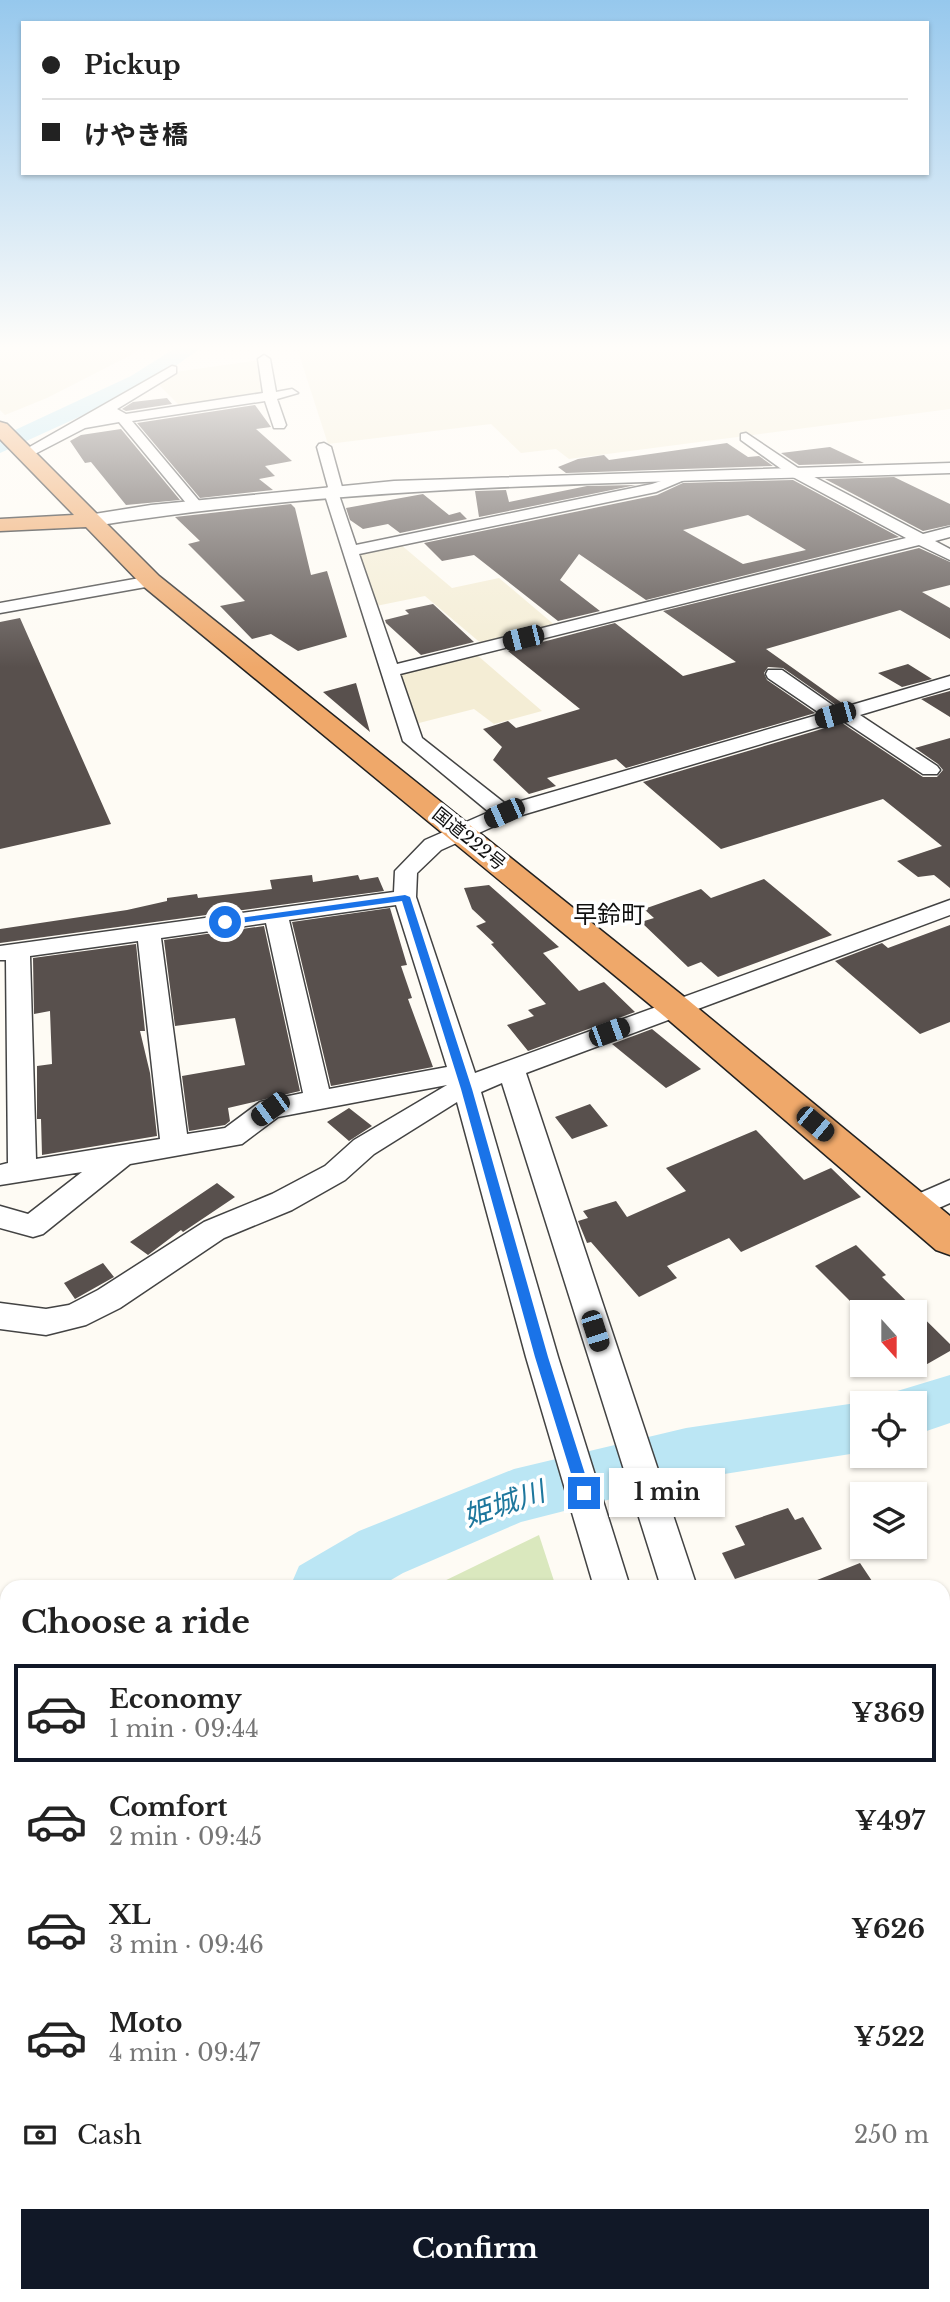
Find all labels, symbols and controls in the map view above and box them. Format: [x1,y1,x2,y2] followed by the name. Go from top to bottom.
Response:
[84,49,181,81] text: Pickup
[84,119,188,151] text: けやき橋
[501,623,546,653] car
[812,699,859,731] car
[481,795,528,831] car
[428,803,510,875] street label: 国道222号
[573,900,645,929] district label: 早鈴町
[209,906,241,938] route start
[586,1015,633,1049] car
[247,1088,294,1130] car
[793,1102,838,1146] car
[850,1300,928,1377] north arrow
[850,1300,927,1559] map controls
[579,1308,612,1354] car
[850,1391,927,1468] button: locate
[608,1468,724,1518] callout: 1 min
[459,1473,552,1534] water label: 姫城川
[568,1477,600,1509] route end
[634,1478,700,1506] text: 1 min
[850,1482,927,1559] button: layers
[21,1602,250,1642] text: Choose a ride
[25,1682,88,1745] icon: car
[109,1683,242,1715] text: Economy
[851,1697,925,1729] text: ¥369
[109,1715,259,1743] text: 1 min · 09:44
[25,1790,88,1853] icon: car
[109,1791,227,1823] text: Comfort
[855,1805,925,1837] text: ¥497
[109,1823,262,1851] text: 2 min · 09:45
[25,1898,88,1961] icon: car
[109,1899,151,1931] text: XL
[851,1913,925,1945] text: ¥626
[109,1931,264,1959] text: 3 min · 09:46
[25,2006,88,2069] icon: car
[109,2007,182,2039] text: Moto
[854,2021,925,2053] text: ¥522
[109,2039,260,2067] text: 4 min · 09:47
[21,2116,59,2154] icon: cash
[77,2119,142,2151] text: Cash
[854,2121,929,2149] text: 250 m
[21,2209,929,2289] button: Confirm

